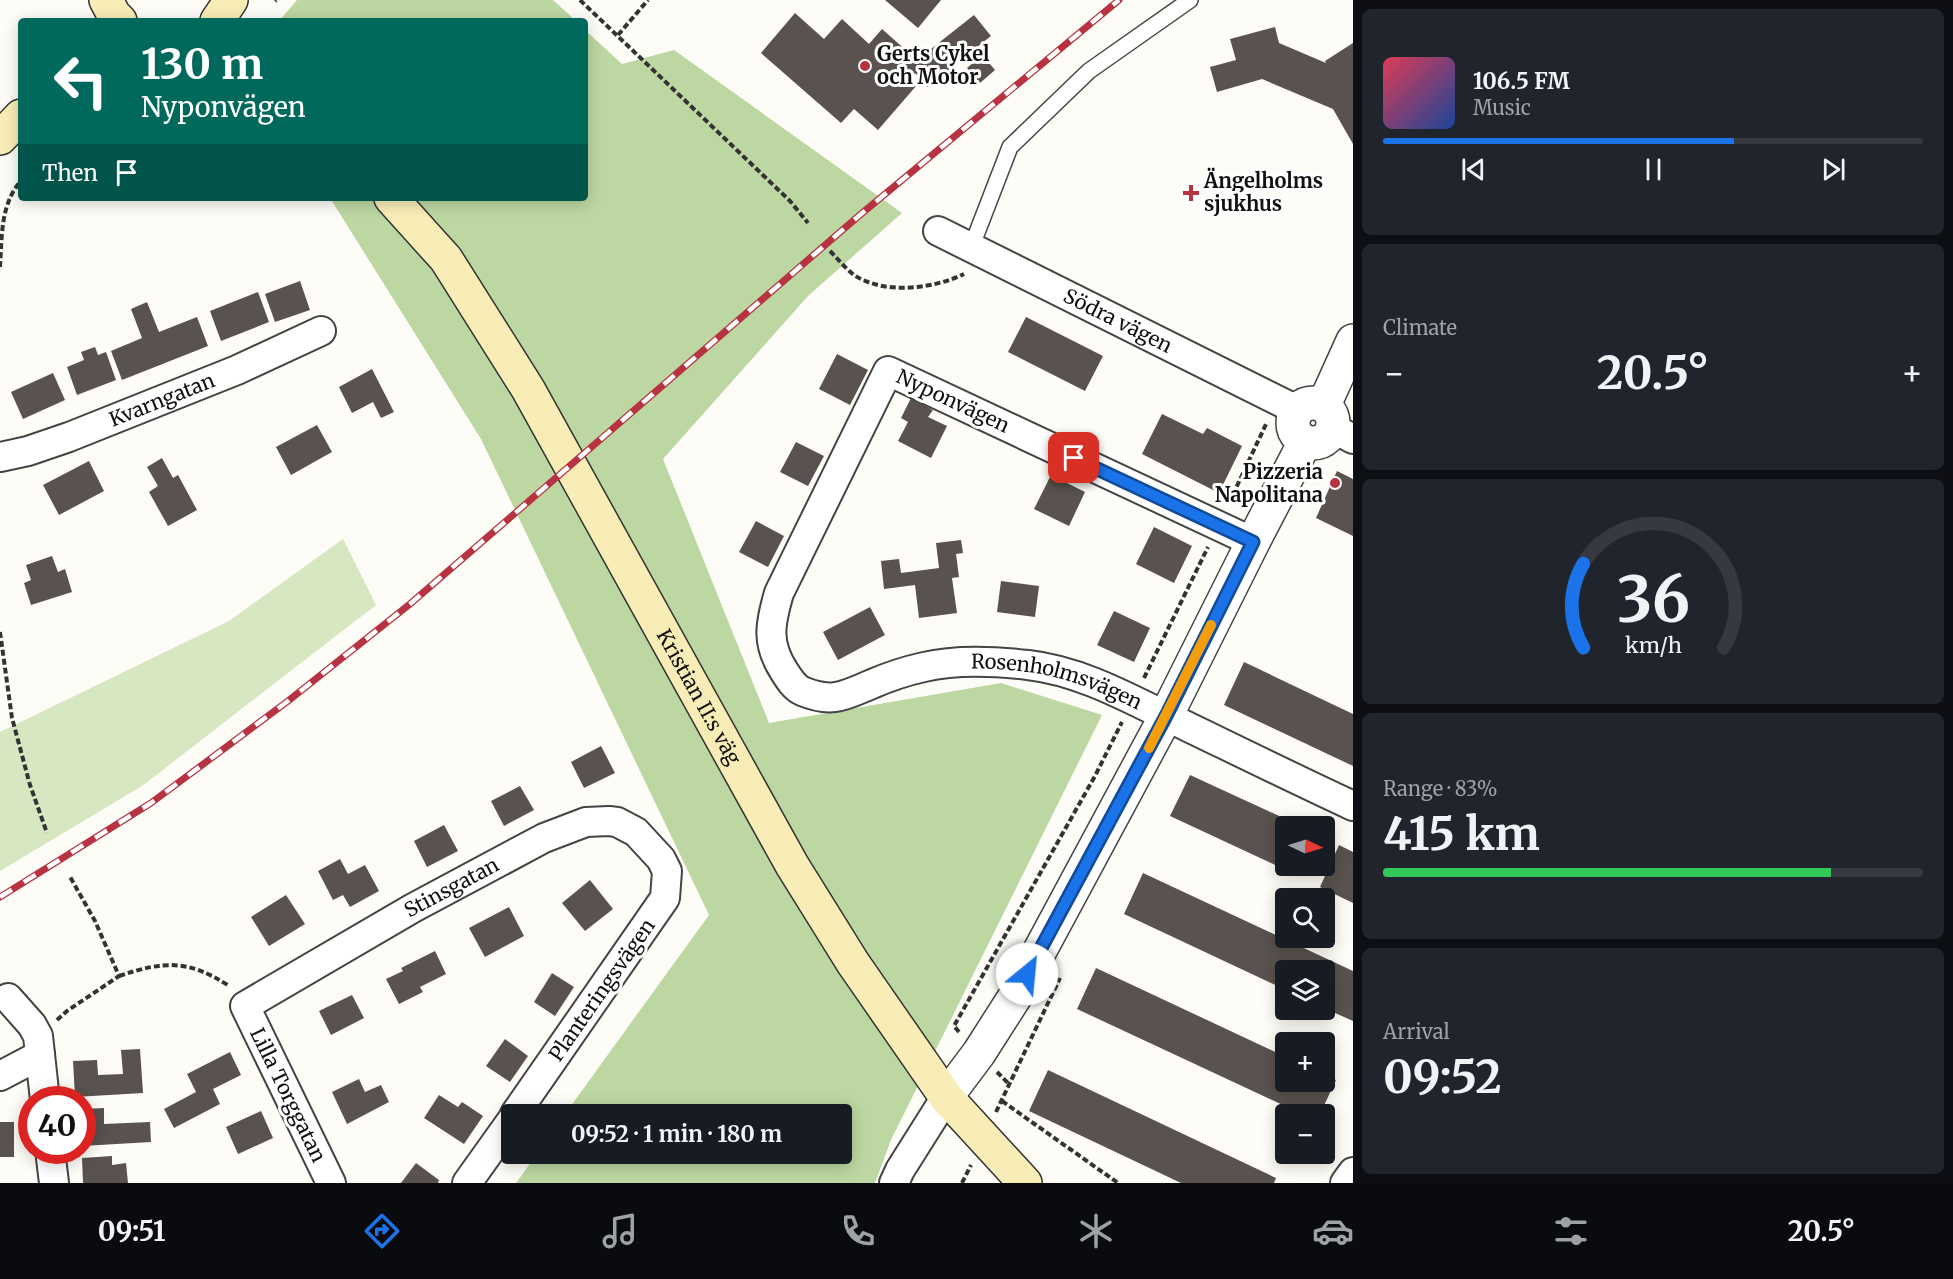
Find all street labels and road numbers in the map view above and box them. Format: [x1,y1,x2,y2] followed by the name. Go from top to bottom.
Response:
[1060,283,1177,358] street label: Södra vägen
[893,363,1014,438] street label: Nyponvägen
[105,367,218,432] street label: Kvarngatan
[652,625,747,769] street label: Kristian II:s väg
[971,648,1147,715] street label: Rosenholmsvägen
[399,852,503,922] street label: Stinsgatan
[543,914,660,1066] street label: Planteringsvägen
[245,1023,332,1166] street label: Lilla Torggatan

